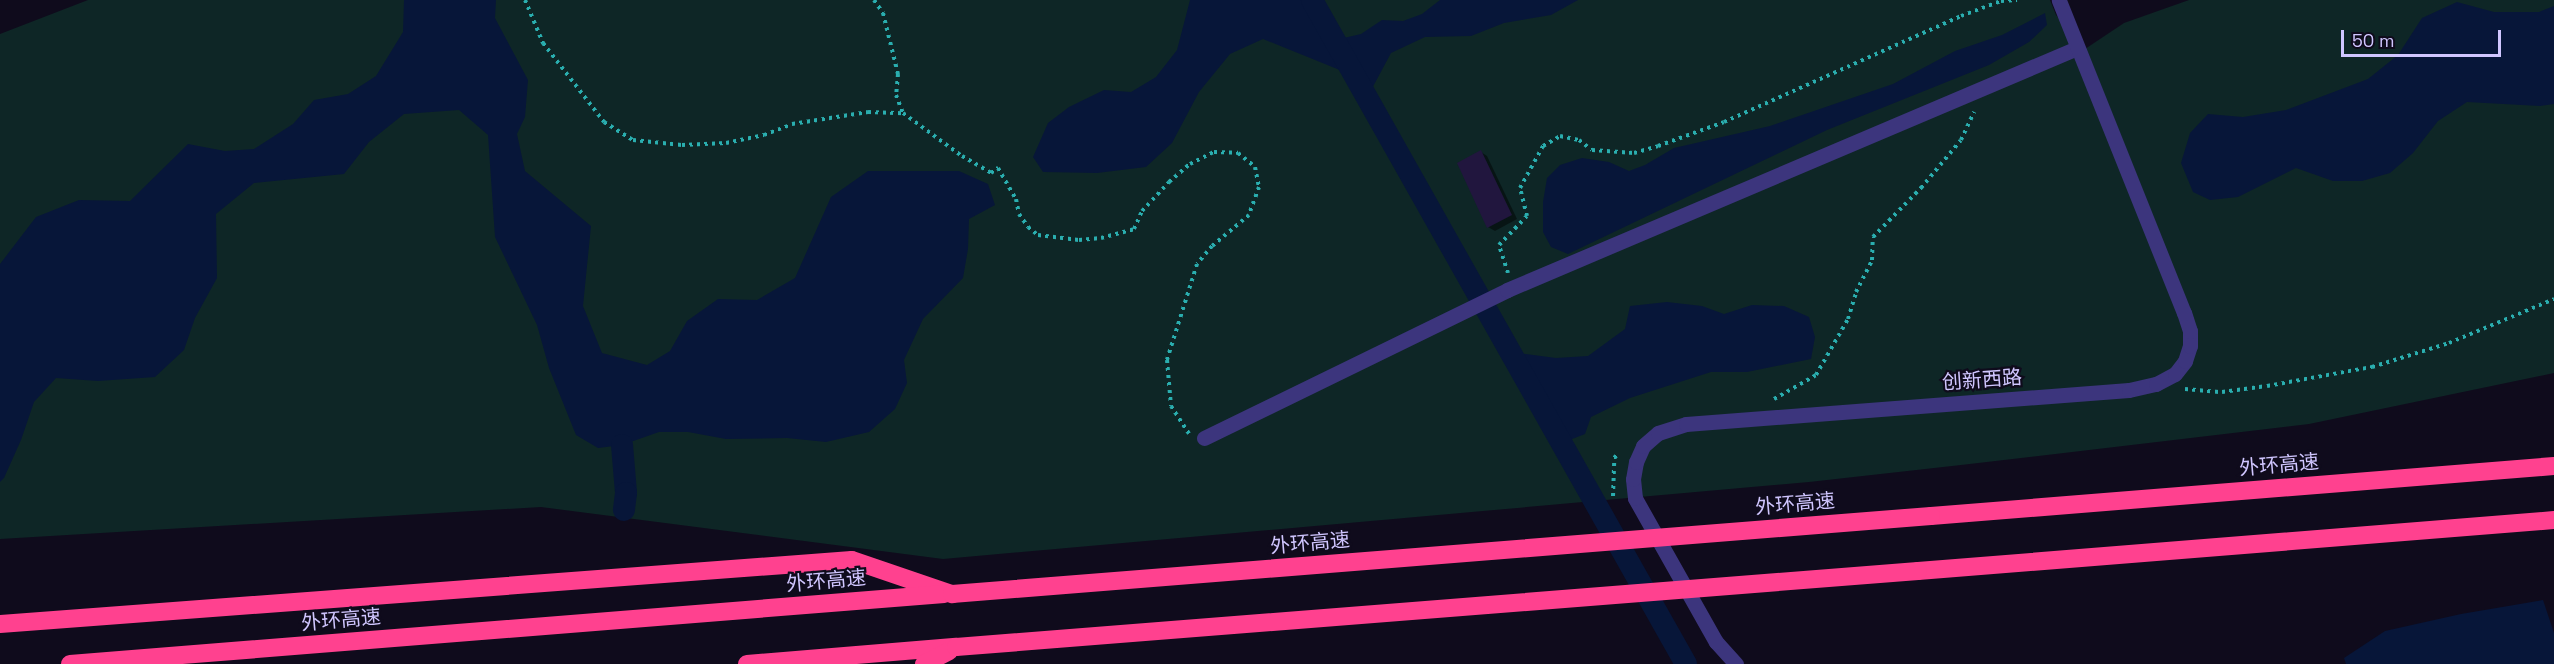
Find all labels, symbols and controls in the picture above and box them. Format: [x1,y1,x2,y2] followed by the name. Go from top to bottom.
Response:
[2344,18,2504,56] scale bar
[2352,29,2394,52] text: 50 m
[1941,365,2023,395] street label: 创新西路
[2238,450,2320,480] street label: 外环高速
[1754,489,1836,519] street label: 外环高速
[1269,528,1351,558] street label: 外环高速
[785,566,867,596] street label: 外环高速
[300,605,382,635] street label: 外环高速

